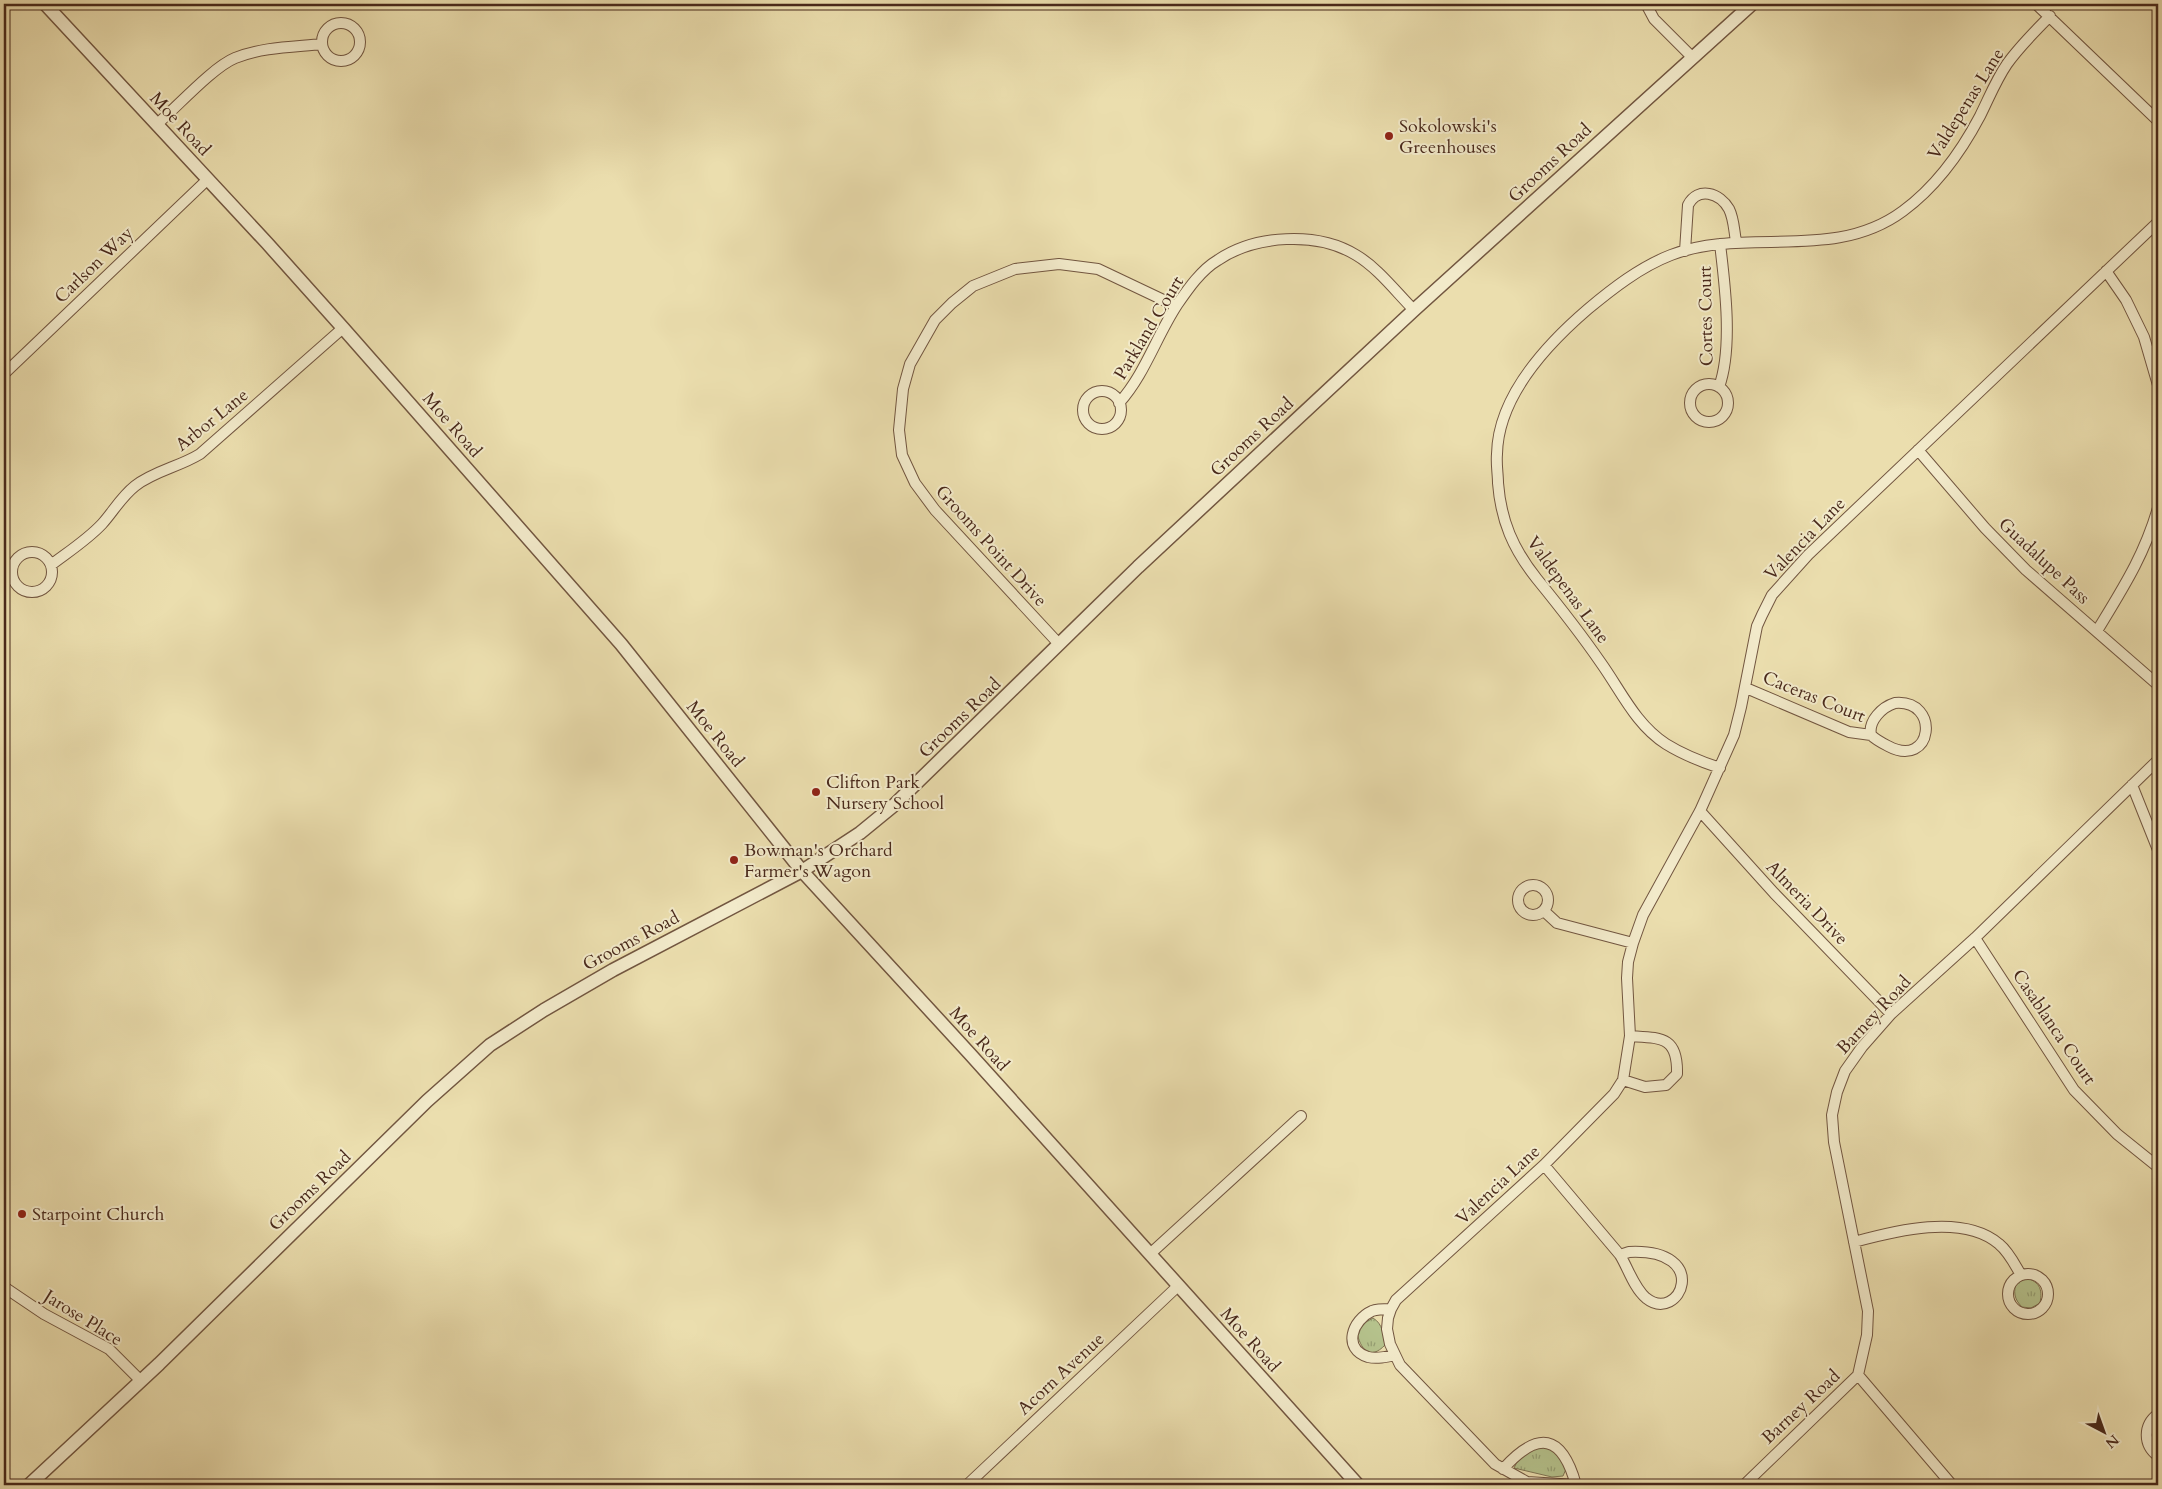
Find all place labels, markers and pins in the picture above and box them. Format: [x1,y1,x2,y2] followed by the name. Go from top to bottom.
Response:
[1399,114,1497,160] place label: Sokolowski's Greenhouses
[1383,130,1395,142] marker: Sokolowski's Greenhouses
[826,770,944,816] place label: Clifton Park Nursery School
[810,786,822,798] marker: Clifton Park Nursery School
[744,838,893,884] place label: Bowman's Orchard Farmer's Wagon
[728,854,740,866] marker: Bowman's Orchard Farmer's Wagon
[32,1202,164,1227] place label: Starpoint Church
[16,1208,28,1220] marker: Starpoint Church

